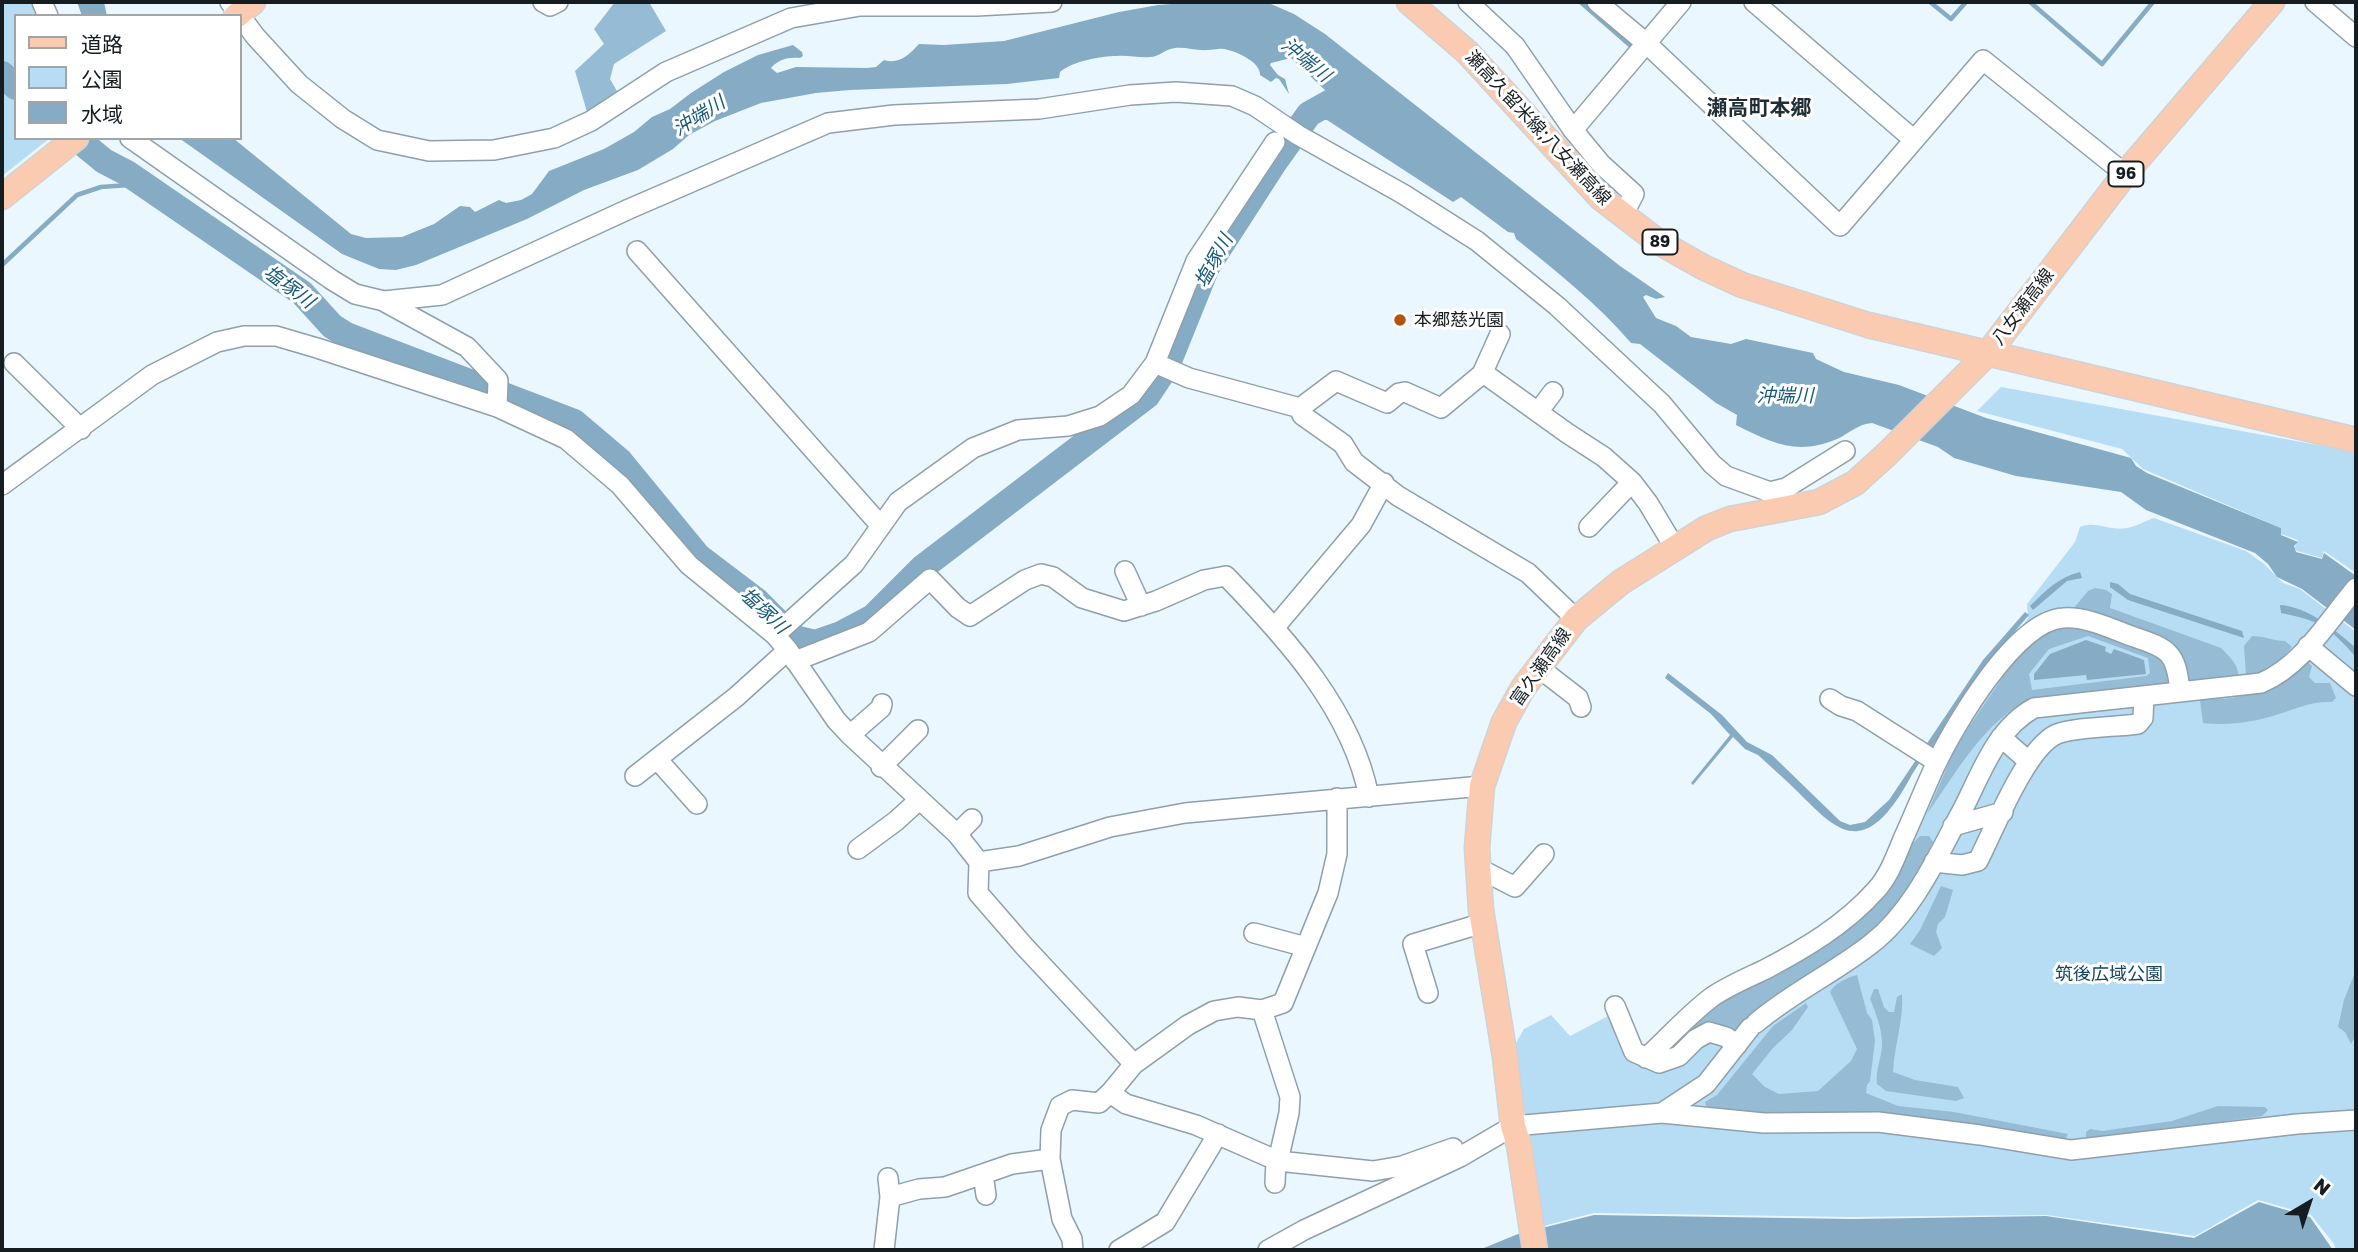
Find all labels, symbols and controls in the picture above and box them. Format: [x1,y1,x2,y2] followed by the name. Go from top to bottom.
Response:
[14,14,242,140] legend
[81,31,123,57] text: 道路
[1277,33,1335,87] water label: 沖端川
[1461,46,1615,210] street label: 瀬高久留米線;八女瀬高線
[81,66,123,92] text: 公園
[669,91,729,141] water label: 沖端川
[1707,95,1811,121] district label: 瀬高町本郷
[81,101,123,127] text: 水域
[2108,162,2144,186] road number: 96
[1642,230,1678,254] road number: 89
[1190,231,1238,291] water label: 塩塚川
[259,261,319,313] water label: 塩塚川
[1987,265,2059,349] street label: 八女瀬高線
[1414,309,1504,331] place label: 本郷慈光園
[1392,312,1408,328] marker: 本郷慈光園
[1757,385,1813,407] water label: 沖端川
[735,583,793,639] water label: 塩塚川
[1506,624,1576,710] street label: 富久瀬高線
[2055,963,2163,985] park label: 筑後広域公園
[2274,1168,2344,1238] north arrow
[2310,1173,2335,1200] text: N

